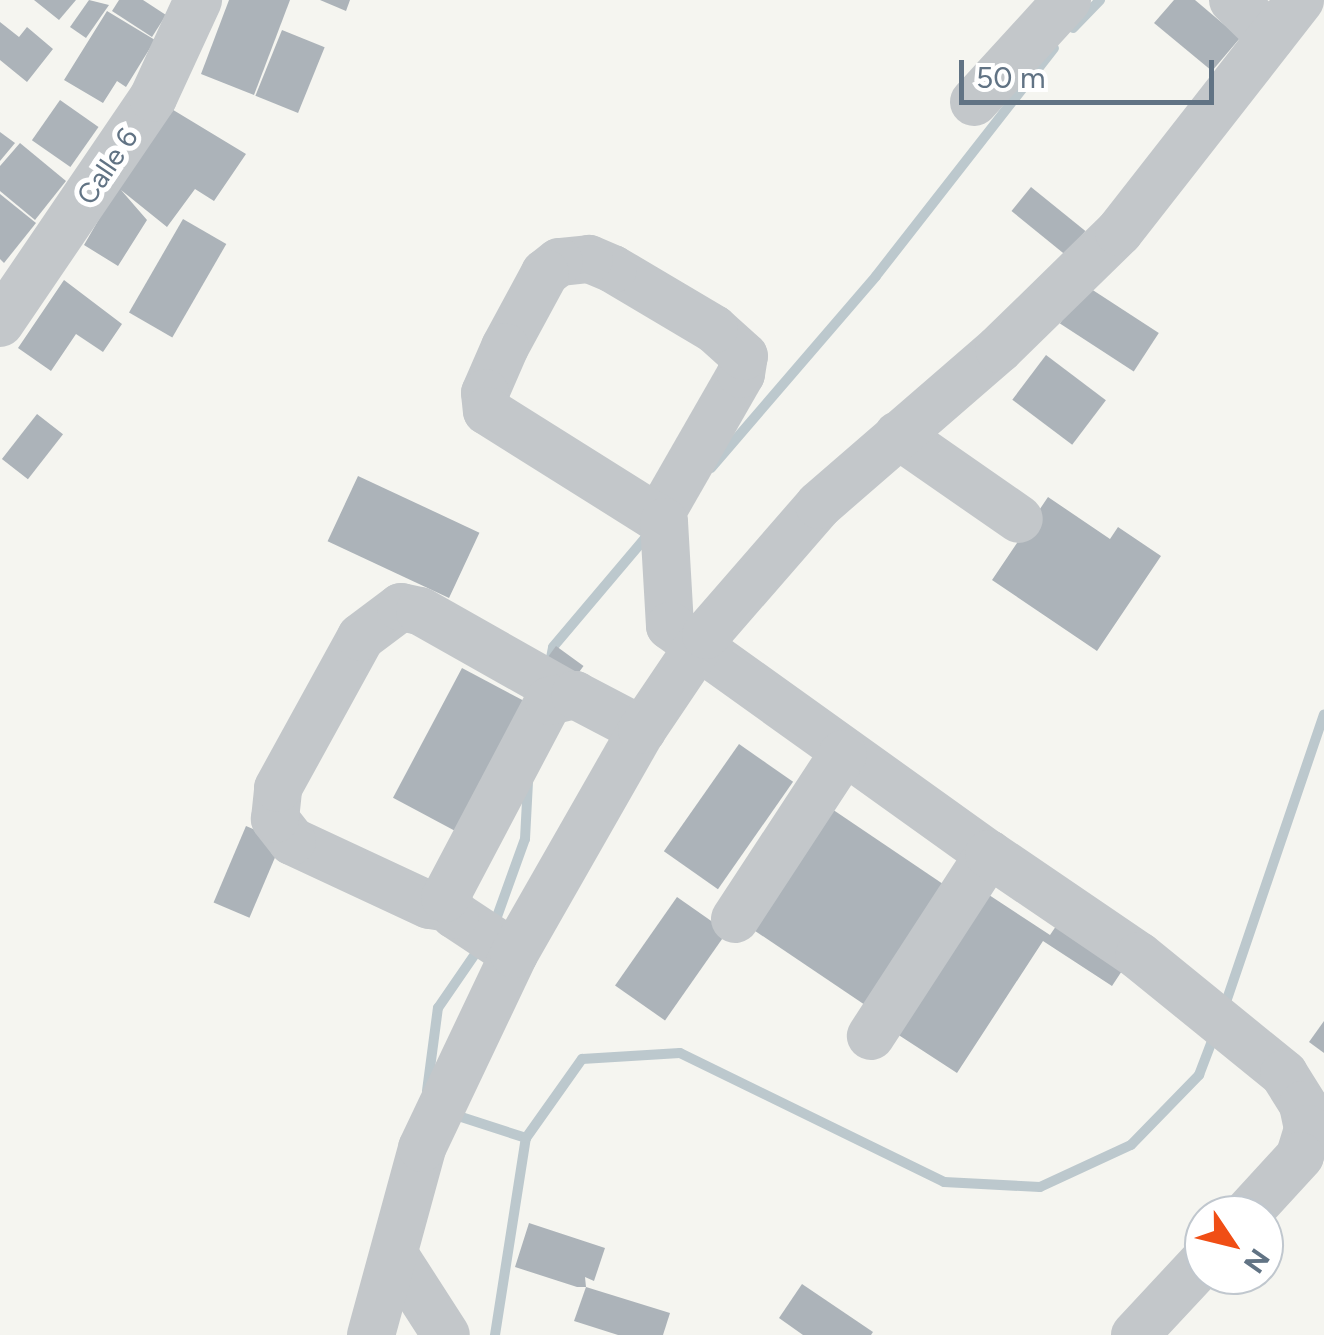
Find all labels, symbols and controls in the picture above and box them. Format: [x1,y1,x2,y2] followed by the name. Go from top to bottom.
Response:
[964,40,1219,102] scale bar
[976,59,1045,96] text: 50 m
[69,121,145,211] street label: Calle 6
[1184,1195,1284,1295] north arrow
[1237,1242,1277,1280] text: N

